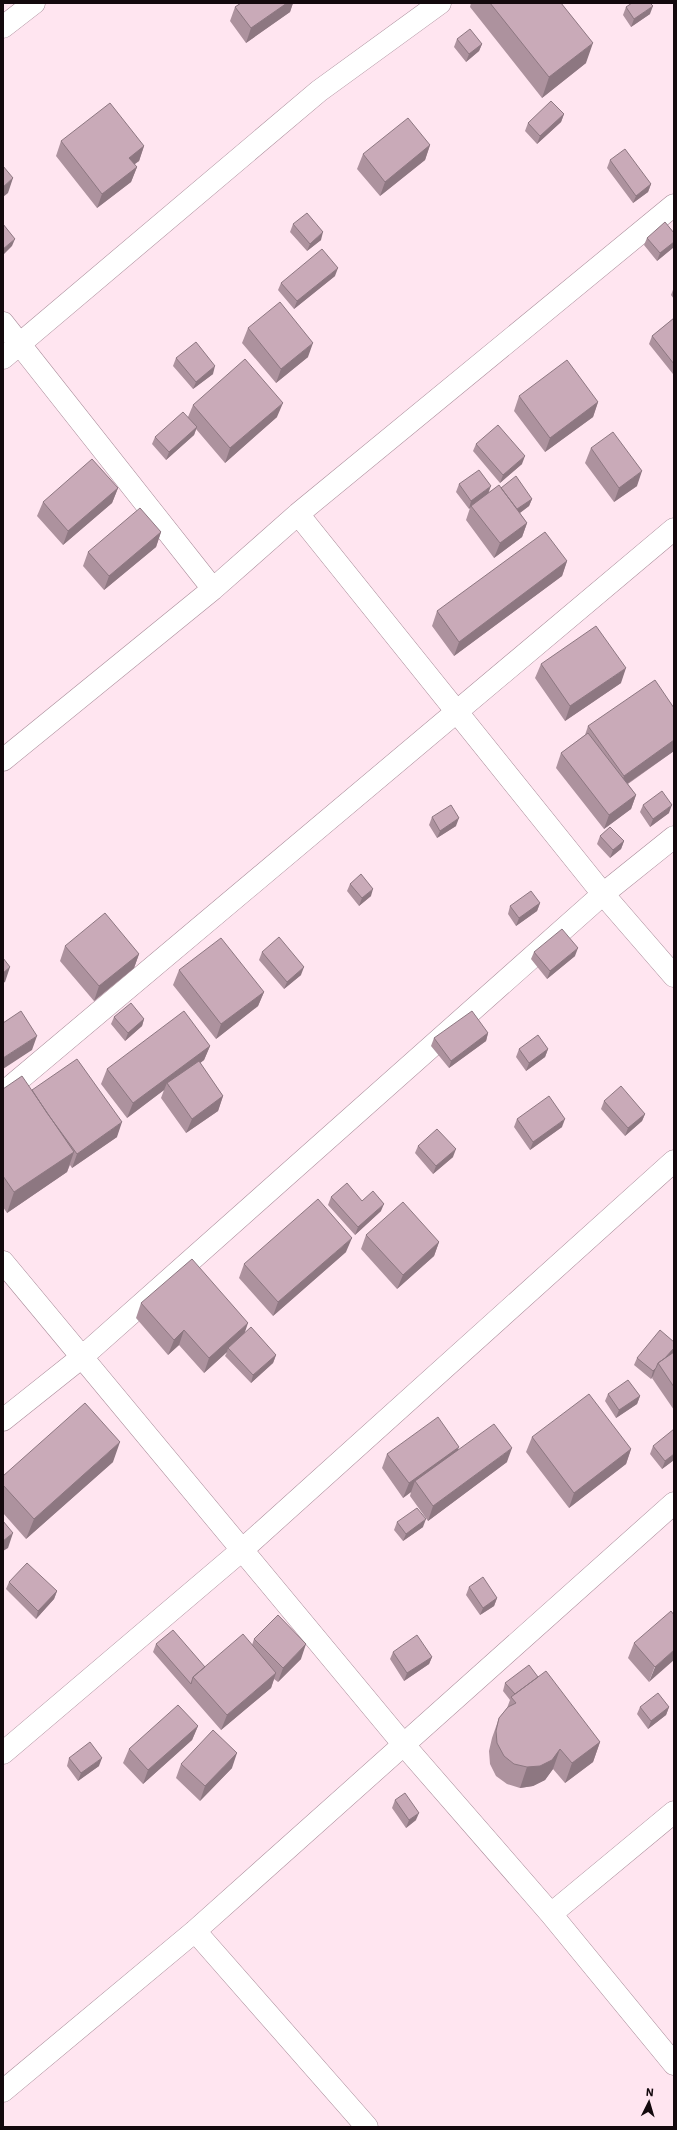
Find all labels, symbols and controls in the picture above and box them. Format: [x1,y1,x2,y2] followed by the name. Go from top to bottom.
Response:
[629,2082,669,2122] north arrow
[645,2085,654,2099] text: N

